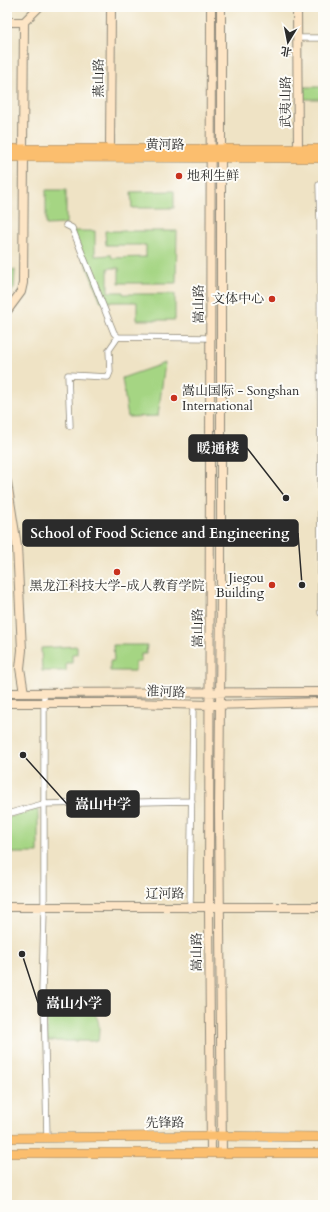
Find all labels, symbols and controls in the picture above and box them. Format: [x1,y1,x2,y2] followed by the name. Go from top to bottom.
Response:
[268,22,308,62] north arrow
[280,43,293,60] text: 北
[90,58,108,98] street label: 燕山路
[277,76,295,128] street label: 武夷山路
[145,136,185,154] street label: 黄河路
[187,167,239,185] place label: 地利生鲜
[174,171,184,181] marker: 地利生鲜
[190,284,208,324] street label: 嵩山路
[212,290,264,308] place label: 文体中心
[267,294,277,304] marker: 文体中心
[182,382,300,415] place label: 嵩山国际 - Songshan International
[169,393,179,403] marker: 嵩山国际 - Songshan International
[189,435,247,461] callout: 暖通楼
[197,439,239,458] text: 暖通楼
[23,520,298,546] callout: School of Food Science and Engineering
[31,524,290,543] text: School of Food Science and Engineering
[112,567,122,577] marker: 黑龙江科技大学-成人教育学院
[216,569,265,602] place label: Jiegou Building
[30,577,204,595] place label: 黑龙江科技大学-成人教育学院
[267,580,277,590] marker: Jiegou Building
[189,608,207,648] street label: 嵩山路
[146,682,186,702] street label: 淮河路
[67,791,139,817] callout: 嵩山中学
[75,795,131,814] text: 嵩山中学
[145,885,185,903] street label: 辽河路
[188,932,206,972] street label: 嵩山路
[38,990,110,1016] callout: 嵩山小学
[46,994,102,1013] text: 嵩山小学
[145,1114,185,1132] street label: 先锋路

